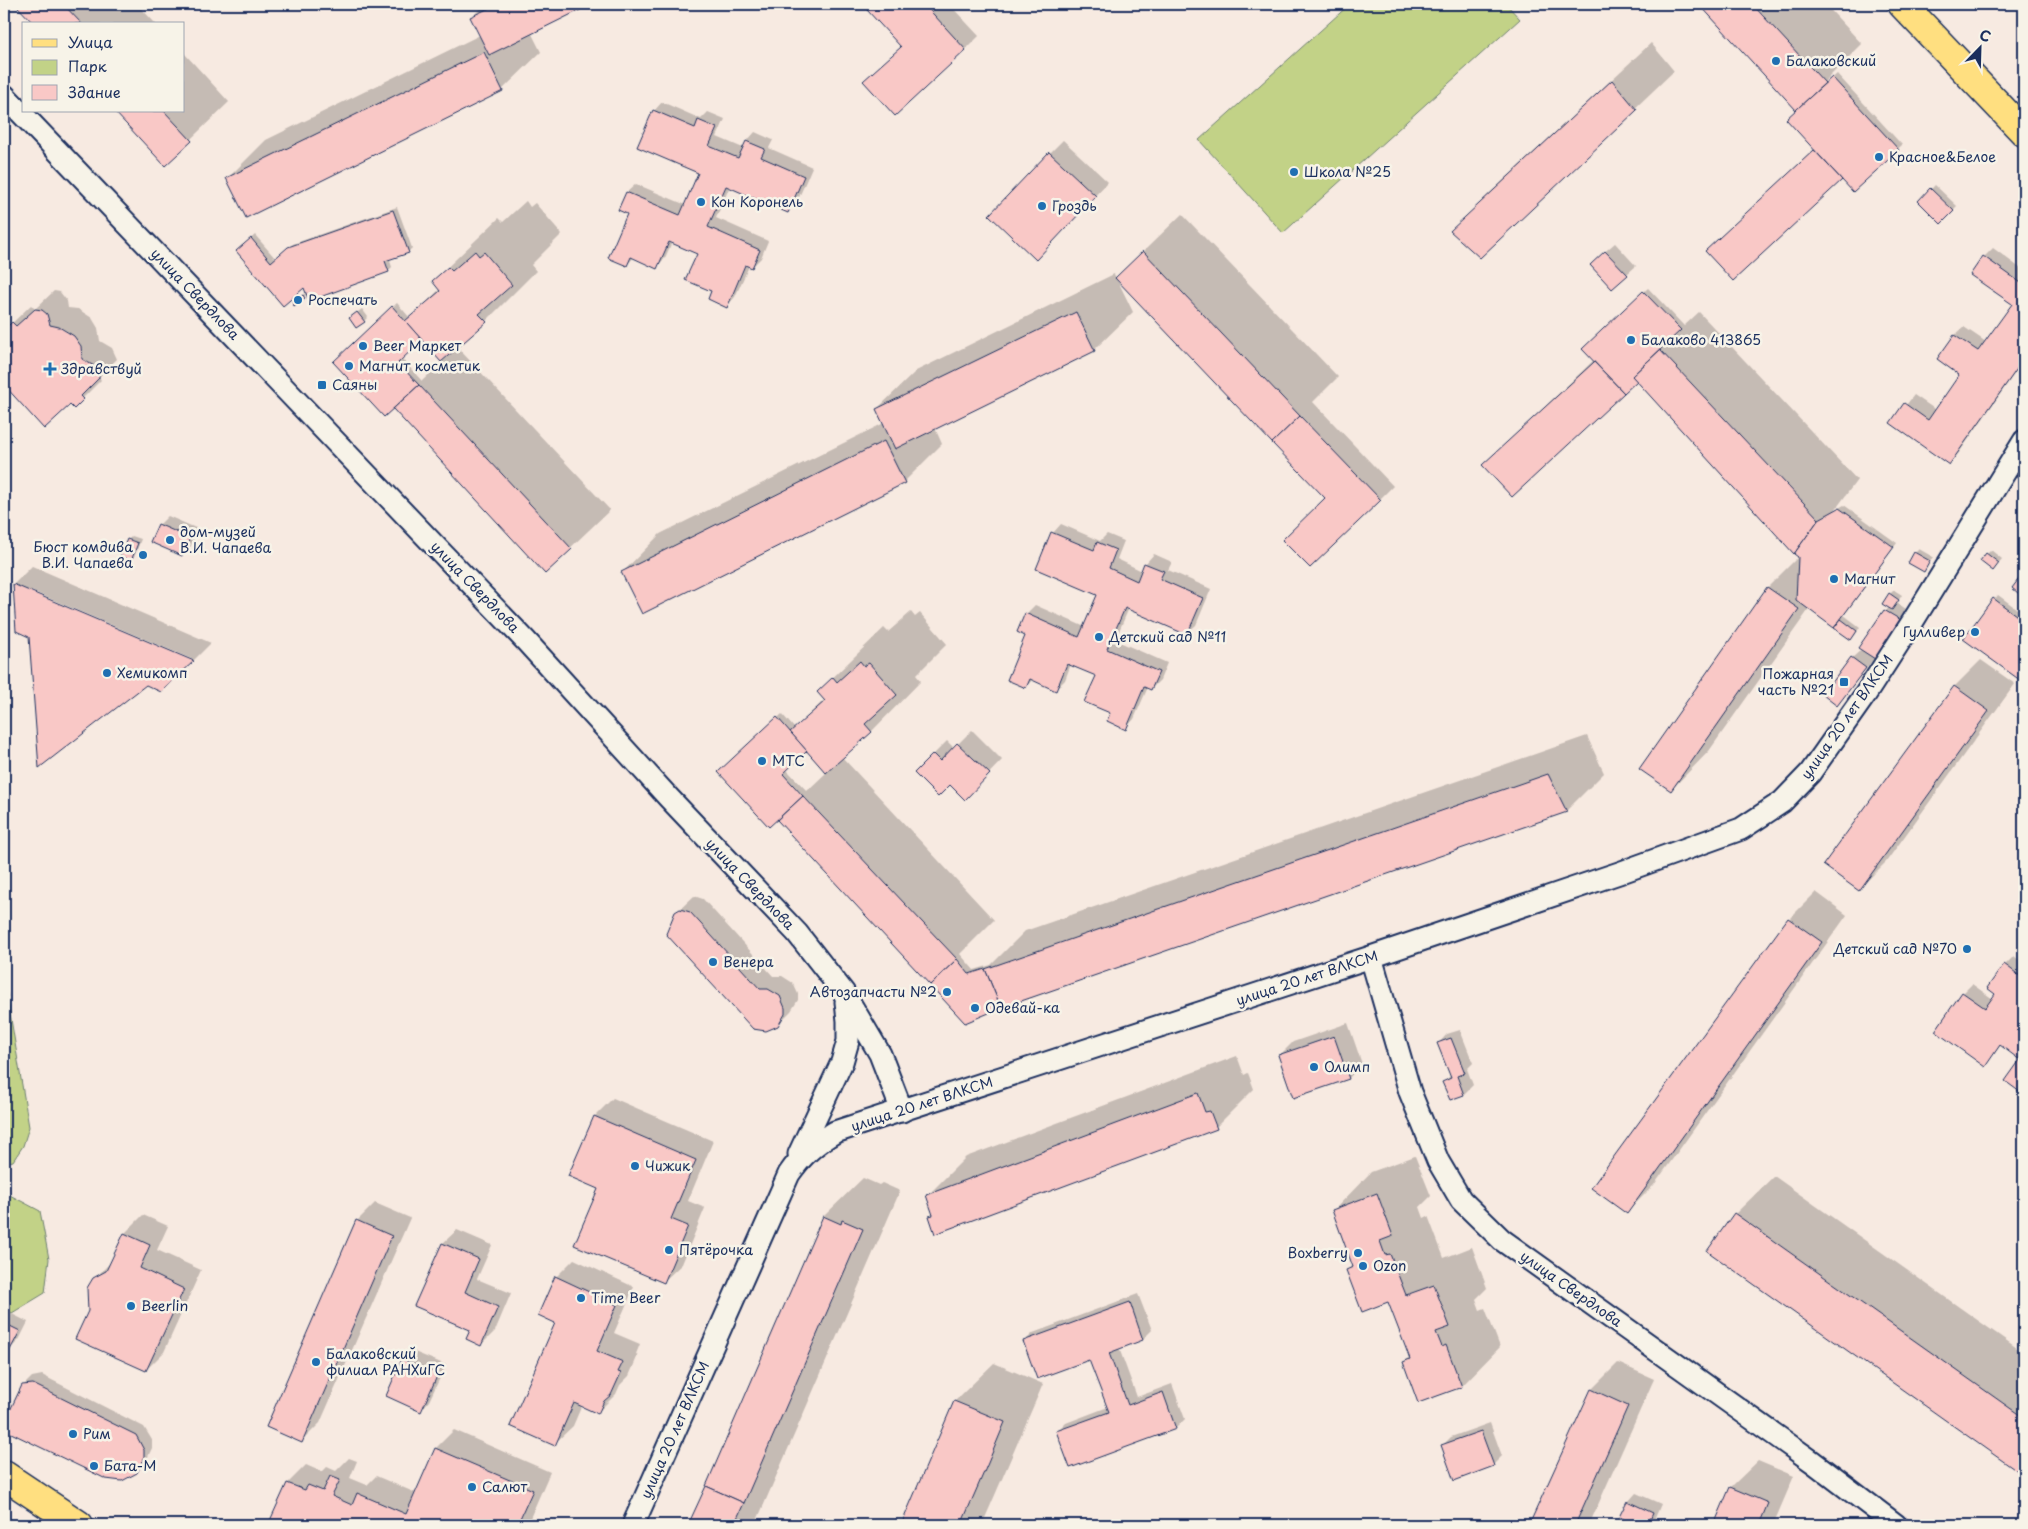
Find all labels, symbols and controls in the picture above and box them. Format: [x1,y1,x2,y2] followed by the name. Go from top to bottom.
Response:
[22,22,185,112] legend
[1956,22,2006,72] north arrow
[1976,24,1994,47] text: С
[68,30,113,53] text: Улица
[1786,50,1876,71] place label: Балаковский
[68,54,107,77] text: Парк
[1770,55,1782,67] marker: Балаковский
[68,80,121,103] text: Здание
[1889,146,1996,167] place label: Красное&Белое
[1873,151,1885,163] marker: Красное&Белое
[1304,161,1391,182] place label: Школа №25
[1288,166,1300,178] marker: Школа №25
[711,191,803,212] place label: Кон Коронель
[1052,195,1097,216] place label: Гроздь
[695,196,707,208] marker: Кон Коронель
[1036,200,1048,212] marker: Гроздь
[146,243,245,344] street label: улица Свердлова
[308,289,377,310] place label: Роспечать
[292,294,304,306] marker: Роспечать
[1641,329,1761,350] place label: Балаково 413865
[1625,334,1637,346] marker: Балаково 413865
[373,335,462,356] place label: Beer Маркет
[357,340,369,352] marker: Beer Маркет
[359,355,481,376] place label: Магнит косметик
[60,358,142,379] place label: Здравствуй
[343,360,355,372] marker: Магнит косметик
[43,362,57,376] marker: Здравствуй
[332,374,377,395] place label: Саяны
[316,379,328,391] marker: Саяны
[180,521,272,558] place label: дом-музей В.И. Чапаева
[164,534,176,546] marker: дом-музей В.И. Чапаева
[33,536,133,573] place label: Бюст комдива В.И. Чапаева
[426,536,525,637] street label: улица Свердлова
[137,549,149,561] marker: Бюст комдива В.И. Чапаева
[1844,568,1896,589] place label: Магнит
[1828,573,1840,585] marker: Магнит
[1903,621,1965,642] place label: Гулливер
[1108,626,1226,647] place label: Детский сад №11
[1969,626,1981,638] marker: Гулливер
[1093,631,1105,643] marker: Детский сад №11
[1795,650,1898,783] street label: улица 20 лет ВЛКСМ
[117,662,188,683] place label: Хемикомп
[1758,663,1834,700] place label: Пожарная часть №21
[101,667,113,679] marker: Хемикомп
[1838,676,1850,688] marker: Пожарная часть №21
[772,750,805,771] place label: МТС
[756,755,768,767] marker: МТС
[701,833,800,934] street label: улица Свердлова
[1833,938,1957,959] place label: Детский сад №70
[1961,943,1973,955] marker: Детский сад №70
[1233,945,1381,1010] street label: улица 20 лет ВЛКСМ
[723,951,774,972] place label: Венера
[707,956,719,968] marker: Венера
[810,981,937,1002] place label: Автозапчасти №2
[941,986,953,998] marker: Автозапчасти №2
[985,997,1060,1018] place label: Одевай-ка
[969,1002,981,1014] marker: Одевай-ка
[1324,1056,1370,1077] place label: Олимп
[1308,1061,1320,1073] marker: Олимп
[848,1071,996,1136] street label: улица 20 лет ВЛКСМ
[645,1155,691,1176] place label: Чижик
[629,1160,641,1172] marker: Чижик
[679,1239,753,1260] place label: Пятёрочка
[1288,1242,1348,1263] place label: Boxberry
[663,1244,675,1256] marker: Пятёрочка
[1516,1246,1627,1332] street label: улица Свердлова
[1352,1247,1364,1259] marker: Boxberry
[1373,1255,1406,1276] place label: Ozon
[1357,1260,1369,1272] marker: Ozon
[591,1287,661,1308] place label: Time Beer
[575,1292,587,1304] marker: Time Beer
[141,1295,188,1316] place label: Beerlin
[125,1300,137,1312] marker: Beerlin
[326,1343,445,1380] place label: Балаковский филиал РАНХиГС
[310,1356,322,1368] marker: Балаковский филиал РАНХиГС
[635,1358,714,1502] street label: улица 20 лет ВЛКСМ
[83,1423,111,1444] place label: Рим
[67,1428,79,1440] marker: Рим
[104,1455,157,1476] place label: Бата-М
[88,1460,100,1472] marker: Бата-М
[482,1476,527,1497] place label: Салют
[466,1481,478,1493] marker: Салют

